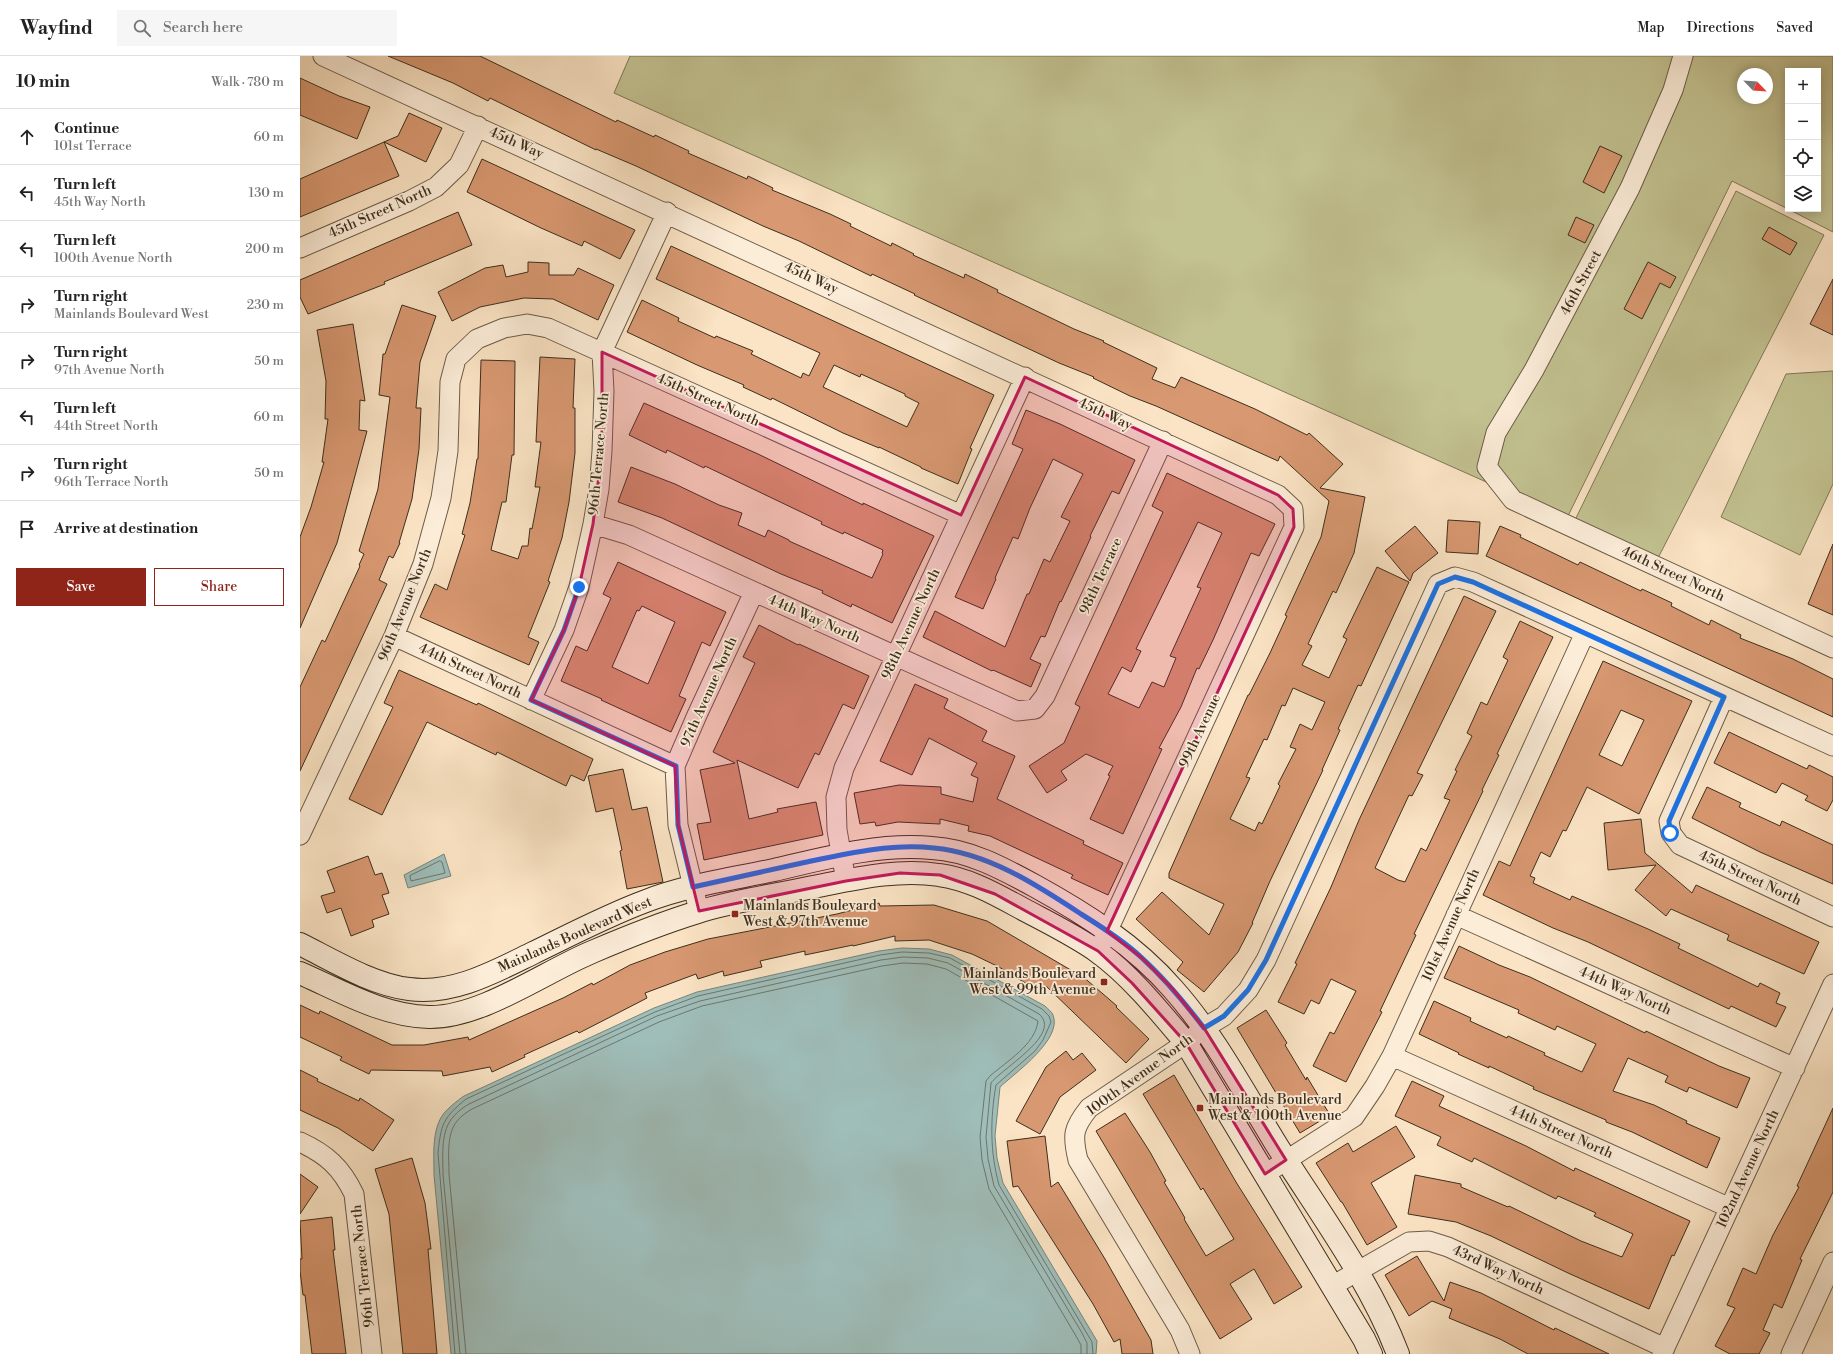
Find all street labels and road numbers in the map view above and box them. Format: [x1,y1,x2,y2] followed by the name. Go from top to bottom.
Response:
[486,123,546,163] street label: 45th Way
[325,181,435,243] street label: 45th Street North
[1556,247,1606,319] street label: 46th Street
[781,258,841,298] street label: 45th Way
[653,369,763,431] street label: 45th Street North
[585,391,613,516] street label: 96th Terrace North
[1075,394,1135,434] street label: 45th Way
[1075,535,1127,617] street label: 98th Terrace
[1618,542,1728,606] street label: 46th Street North
[374,545,436,664] street label: 96th Avenue North
[877,565,945,682] street label: 98th Avenue North
[765,590,864,648] street label: 44th Way North
[677,633,742,750] street label: 97th Avenue North
[415,639,525,703] street label: 44th Street North
[1175,691,1225,771] street label: 99th Avenue
[1696,846,1805,910] street label: 45th Street North
[1418,865,1484,984] street label: 101st Avenue North
[495,893,655,977] street label: Mainlands Boulevard West
[1576,962,1675,1020] street label: 44th Way North
[1083,1030,1197,1120] street label: 100th Avenue North
[1506,1101,1617,1163] street label: 44th Street North
[1713,1106,1784,1231] street label: 102nd Avenue North
[348,1203,378,1328] street label: 96th Terrace North
[1449,1241,1547,1299] street label: 43rd Way North

